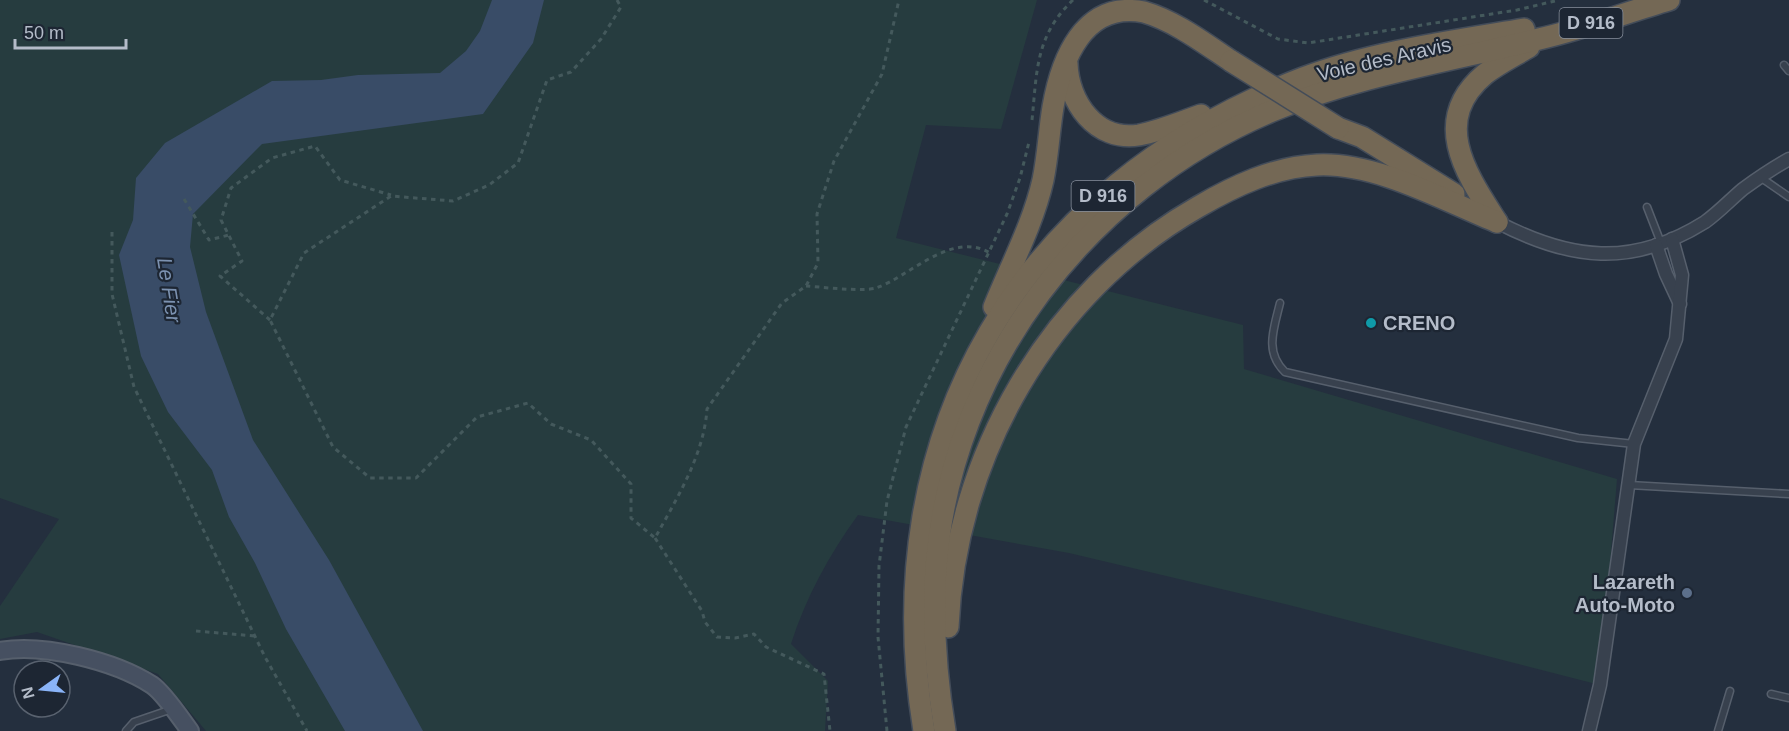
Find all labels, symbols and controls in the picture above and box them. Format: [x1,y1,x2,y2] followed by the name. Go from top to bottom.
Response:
[1560,8,1622,38] road number: D 916
[15,12,126,50] scale bar
[24,23,64,43] text: 50 m
[1315,33,1453,85] street label: Voie des Aravis
[1072,181,1134,211] road number: D 916
[153,256,186,325] water label: Le Fier
[1383,312,1455,334] place label: CRENO
[1364,316,1378,330] marker: CRENO
[1575,571,1675,616] place label: Lazareth Auto-Moto
[1680,586,1694,600] marker: Lazareth Auto-Moto
[12,659,72,719] north arrow
[18,685,38,701] text: N

